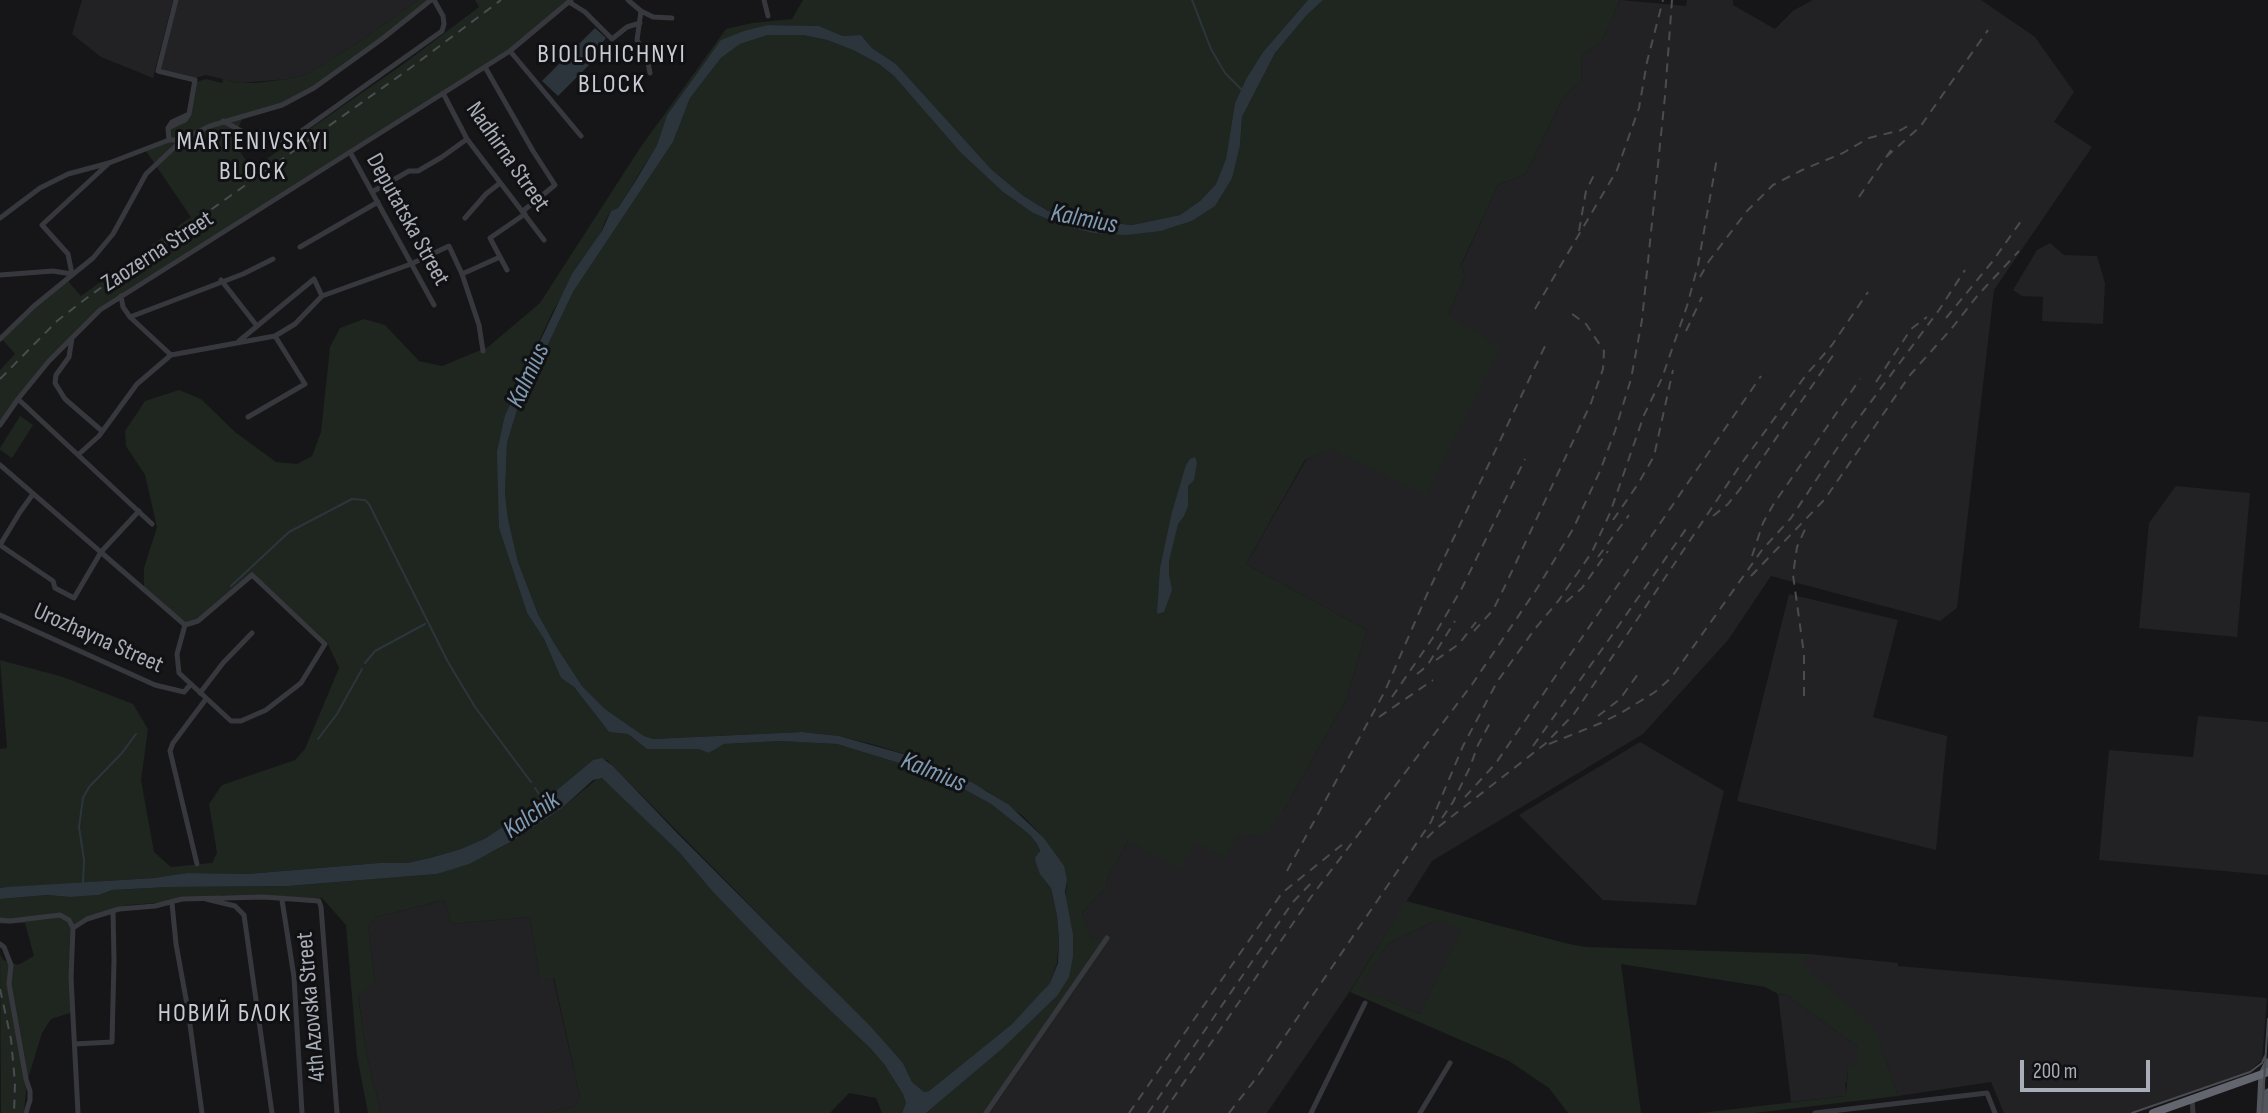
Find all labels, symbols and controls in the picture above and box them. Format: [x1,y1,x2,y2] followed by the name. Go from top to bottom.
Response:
[539,39,685,100] district label: BIOLOHICHNYI BLOCK
[459,97,555,217] street label: Nadhirna Street
[178,126,328,188] district label: MARTENIVSKYI BLOCK
[359,149,455,291] street label: Deputatska Street
[1048,198,1120,242] water label: Kalmius
[97,205,219,299] street label: Zaozerna Street
[501,339,557,413] water label: Kalmius
[28,598,168,680] street label: Urozhayna Street
[896,746,970,800] water label: Kalmius
[498,785,566,847] water label: Kalchik
[291,931,333,1083] street label: 4th Azovska Street
[159,998,291,1030] district label: НОВИЙ БЛОК
[2023,1046,2152,1090] scale bar
[2033,1059,2077,1084] text: 200 m

